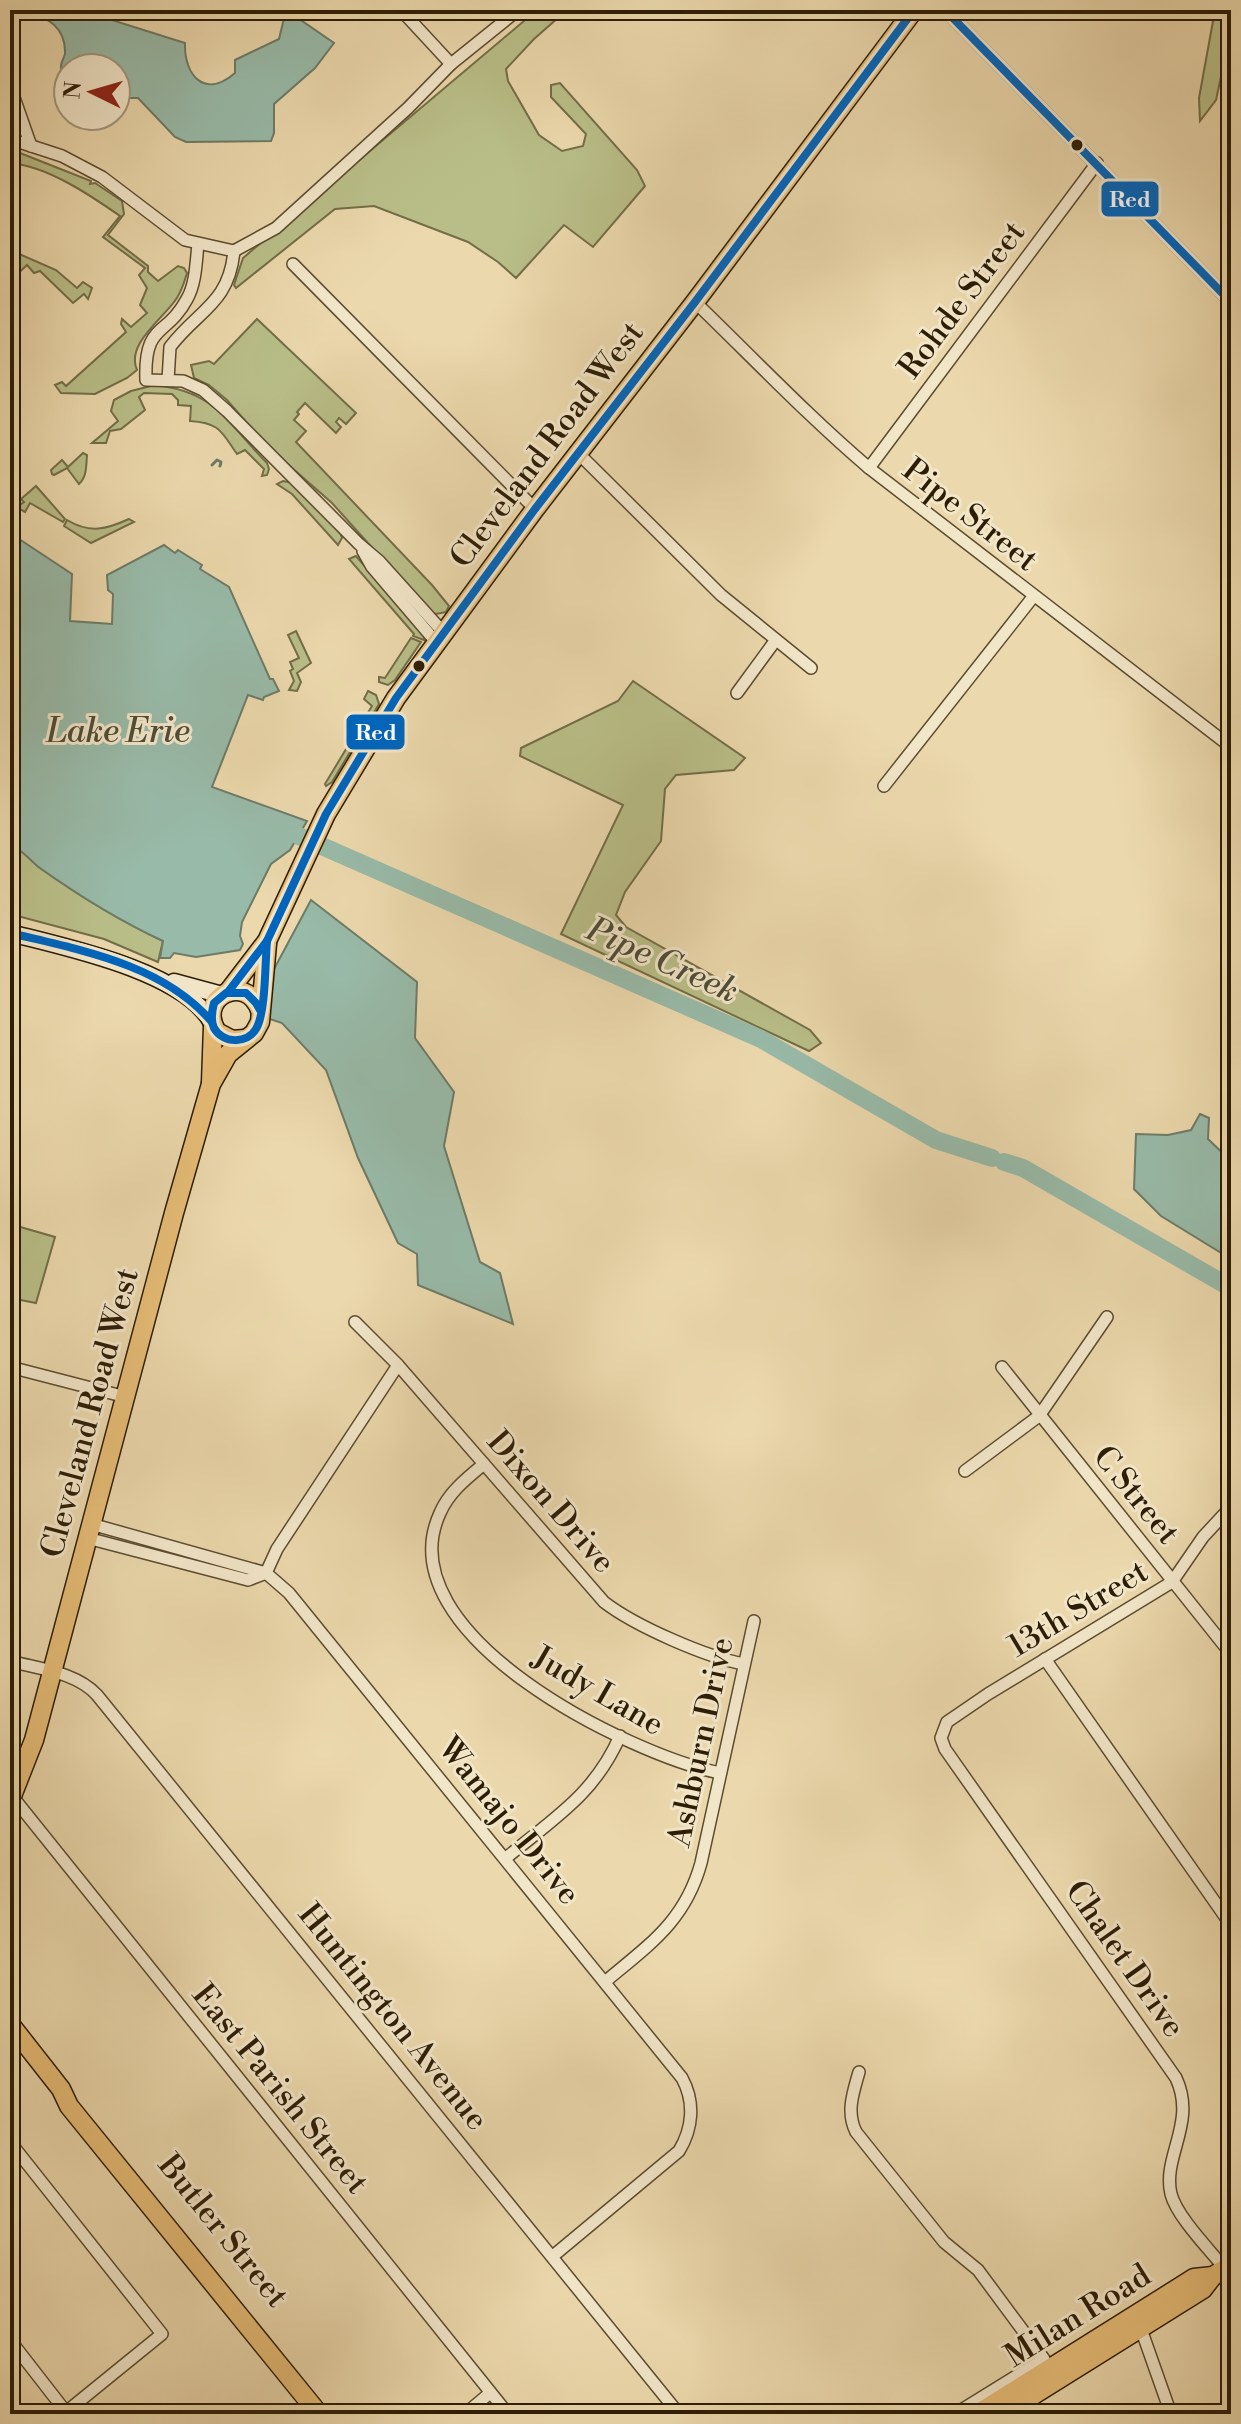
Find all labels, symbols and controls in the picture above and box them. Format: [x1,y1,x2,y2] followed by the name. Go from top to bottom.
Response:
[52,52,132,132] north arrow
[59,80,88,100] text: N
[1069,137,1085,153] unlabelled marker
[1100,180,1160,218] line badge: Red
[1109,187,1151,214] text: Red
[890,213,1034,387] street label: Rohde Street
[441,314,653,576] street label: Cleveland Road West
[894,450,1046,580] street label: Pipe Street
[411,658,427,674] unlabelled marker
[45,711,190,753] water label: Lake Erie
[345,713,406,751] line badge: Red
[355,720,397,747] text: Red
[579,909,744,1013] water label: Pipe Creek
[32,1264,148,1562] street label: Cleveland Road West
[478,1422,624,1582] street label: Dixon Drive
[1084,1438,1188,1552] street label: C Street
[1001,1552,1155,1666] street label: 13th Street
[659,1634,743,1851] street label: Ashburn Drive
[524,1637,671,1745] street label: Judy Lane
[429,1728,589,1913] street label: Wamajo Drive
[1056,1873,1194,2045] street label: Chalet Drive
[289,1895,497,2139] street label: Huntington Avenue
[183,1976,377,2202] street label: East Parish Street
[148,2146,297,2316] street label: Butler Street
[998,2255,1158,2377] street label: Milan Road

